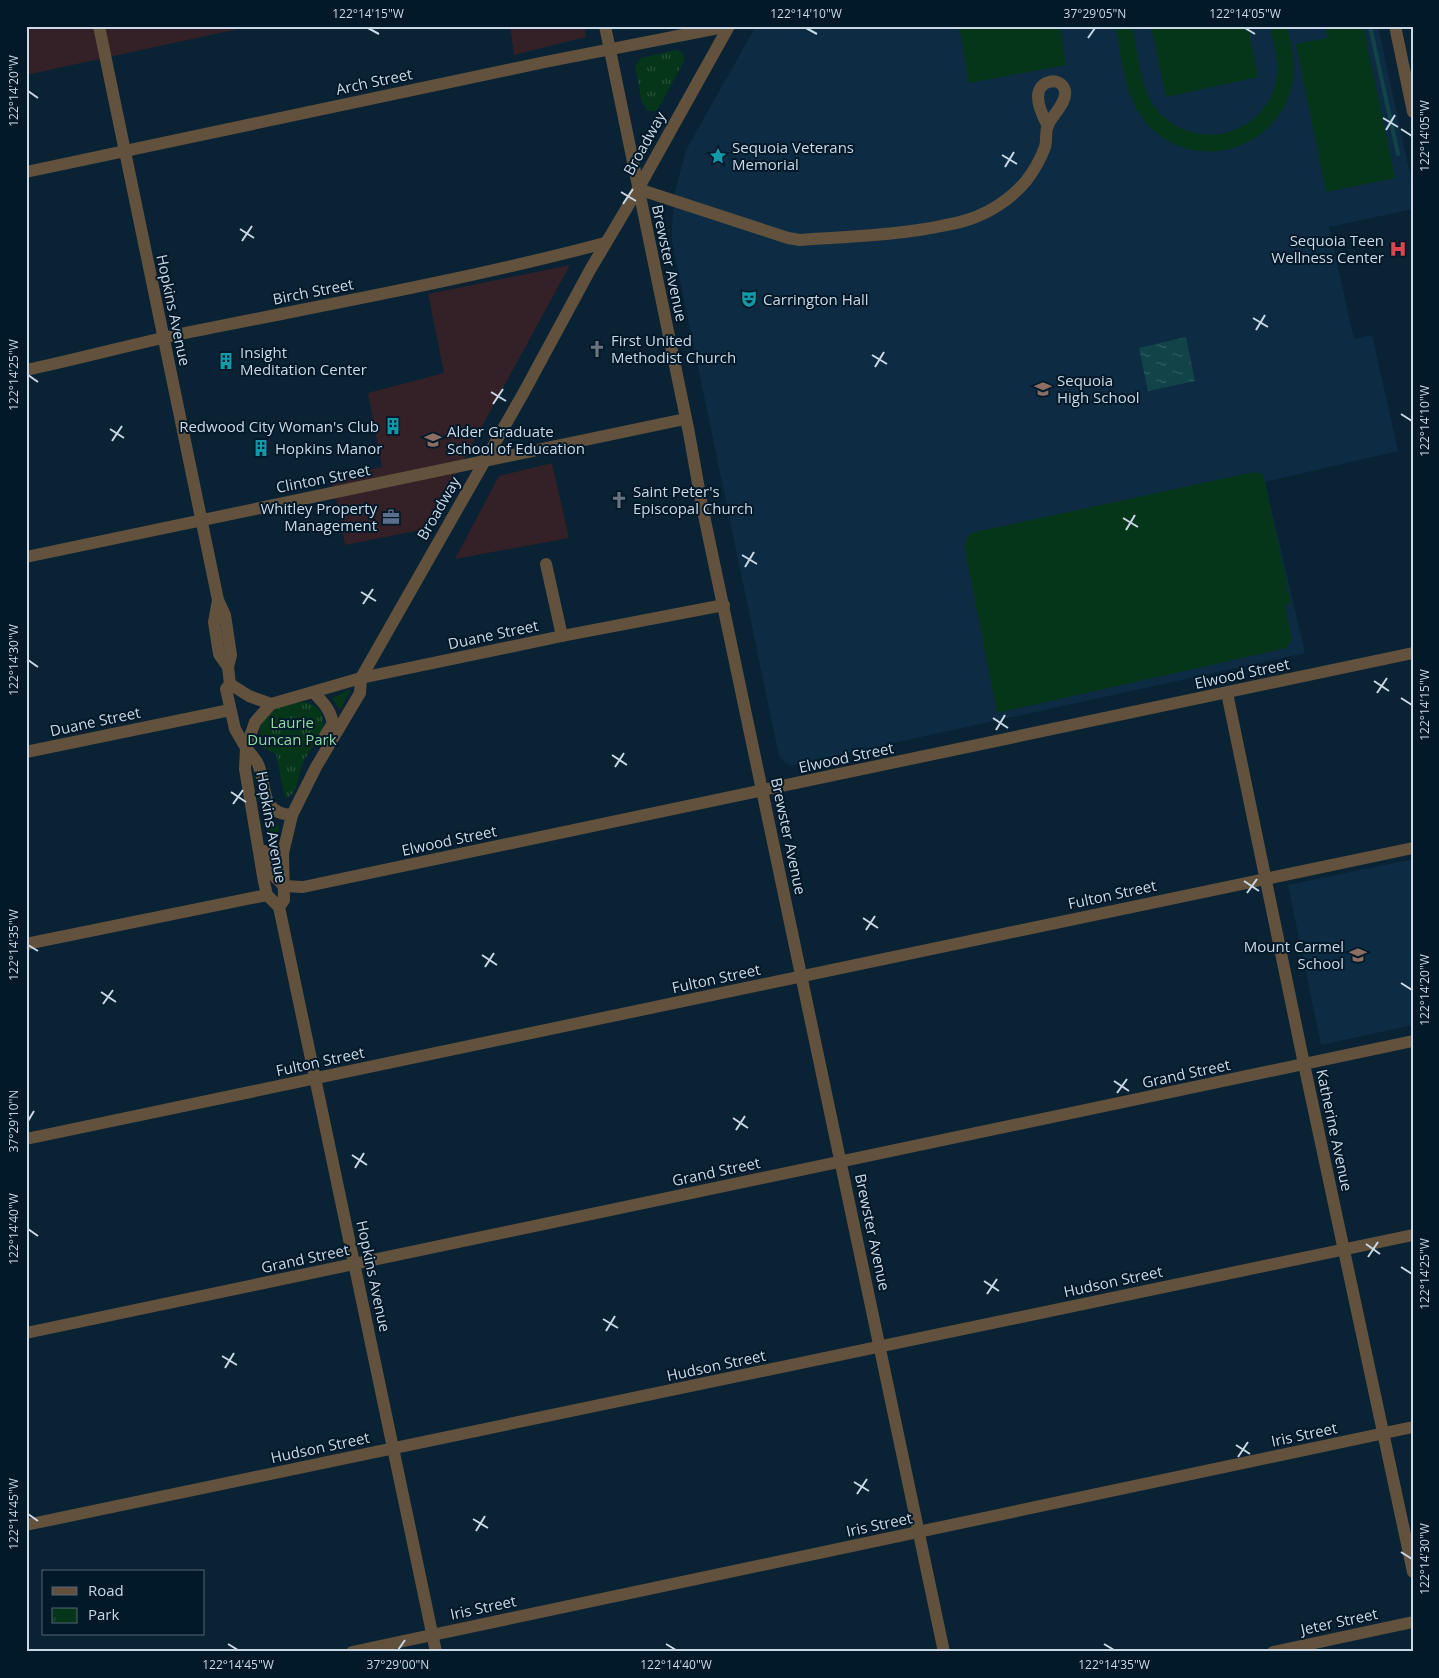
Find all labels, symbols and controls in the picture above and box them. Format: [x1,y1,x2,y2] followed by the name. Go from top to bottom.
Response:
[332,5,404,22] text: 122°14'15"W
[770,5,842,22] text: 122°14'10"W
[1064,5,1126,22] text: 37°29'05"N
[1209,5,1281,22] text: 122°14'05"W
[5,55,22,127] text: 122°14'20"W
[334,63,414,99] street label: Arch Street
[1416,100,1433,172] text: 122°14'05"W
[618,107,670,178] street label: Broadway
[732,137,854,174] place label: Sequoia Veterans Memorial
[708,146,728,166] place icon: Sequoia Veterans Memorial
[648,203,692,323] street label: Brewster Avenue
[1271,230,1384,267] place label: Sequoia Teen Wellness Center
[1388,239,1408,259] hospital icon: Sequoia Teen Wellness Center
[152,252,196,368] street label: Hopkins Avenue
[271,273,355,309] street label: Birch Street
[739,289,759,309] theatre icon: Carrington Hall
[763,289,869,309] place label: Carrington Hall
[611,330,736,367] place label: First United Methodist Church
[5,339,22,411] text: 122°14'25"W
[587,339,607,359] church icon: First United Methodist Church
[240,342,367,379] place label: Insight Meditation Center
[216,351,236,371] building icon: Insight Meditation Center
[1057,370,1140,407] place label: Sequoia High School
[1033,379,1053,399] school or university icon: Sequoia High School
[1416,385,1433,457] text: 122°14'10"W
[179,416,379,436] place label: Redwood City Woman's Club
[383,416,403,436] building icon: Redwood City Woman's Club
[447,421,585,458] place label: Alder Graduate School of Education
[423,430,443,450] school or university icon: Alder Graduate School of Education
[251,438,271,458] building icon: Hopkins Manor
[275,438,382,458] place label: Hopkins Manor
[274,459,372,497] street label: Clinton Street
[412,472,464,543] street label: Broadway
[633,481,753,518] place label: Saint Peter's Episcopal Church
[609,490,629,510] church icon: Saint Peter's Episcopal Church
[260,498,377,535] place label: Whitley Property Management
[381,507,401,527] office icon: Whitley Property Management
[446,615,540,653] street label: Duane Street
[5,624,22,696] text: 122°14'30"W
[1193,653,1291,693] street label: Elwood Street
[1416,669,1433,741] text: 122°14'15"W
[48,702,142,740] street label: Duane Street
[247,712,337,749] park label: Laurie Duncan Park
[797,737,895,777] street label: Elwood Street
[252,769,292,885] street label: Hopkins Avenue
[767,776,811,896] street label: Brewster Avenue
[400,820,498,860] street label: Elwood Street
[1066,875,1158,913] street label: Fulton Street
[5,909,22,981] text: 122°14'35"W
[1244,936,1344,973] place label: Mount Carmel School
[1348,945,1368,965] school or university icon: Mount Carmel School
[1416,954,1433,1026] text: 122°14'20"W
[670,959,762,997] street label: Fulton Street
[274,1042,366,1080] street label: Fulton Street
[1140,1054,1232,1092] street label: Grand Street
[1312,1067,1358,1193] street label: Katherine Avenue
[5,1090,22,1152] text: 37°29'10"N
[670,1152,762,1190] street label: Grand Street
[851,1172,895,1292] street label: Brewster Avenue
[5,1193,22,1265] text: 122°14'40"W
[352,1218,396,1334] street label: Hopkins Avenue
[1416,1238,1433,1310] text: 122°14'25"W
[259,1239,351,1277] street label: Grand Street
[1062,1261,1164,1301] street label: Hudson Street
[665,1345,767,1385] street label: Hudson Street
[1269,1417,1339,1451] street label: Iris Street
[269,1427,371,1467] street label: Hudson Street
[5,1478,22,1550] text: 122°14'45"W
[844,1507,914,1541] street label: Iris Street
[1416,1523,1433,1595] text: 122°14'30"W
[42,1570,205,1636] legend
[88,1580,124,1600] text: Road
[448,1590,518,1624] street label: Iris Street
[1297,1603,1379,1639] street label: Jeter Street
[88,1604,119,1624] text: Park
[202,1656,274,1673] text: 122°14'45"W
[367,1656,429,1673] text: 37°29'00"N
[640,1656,712,1673] text: 122°14'40"W
[1078,1656,1150,1673] text: 122°14'35"W

